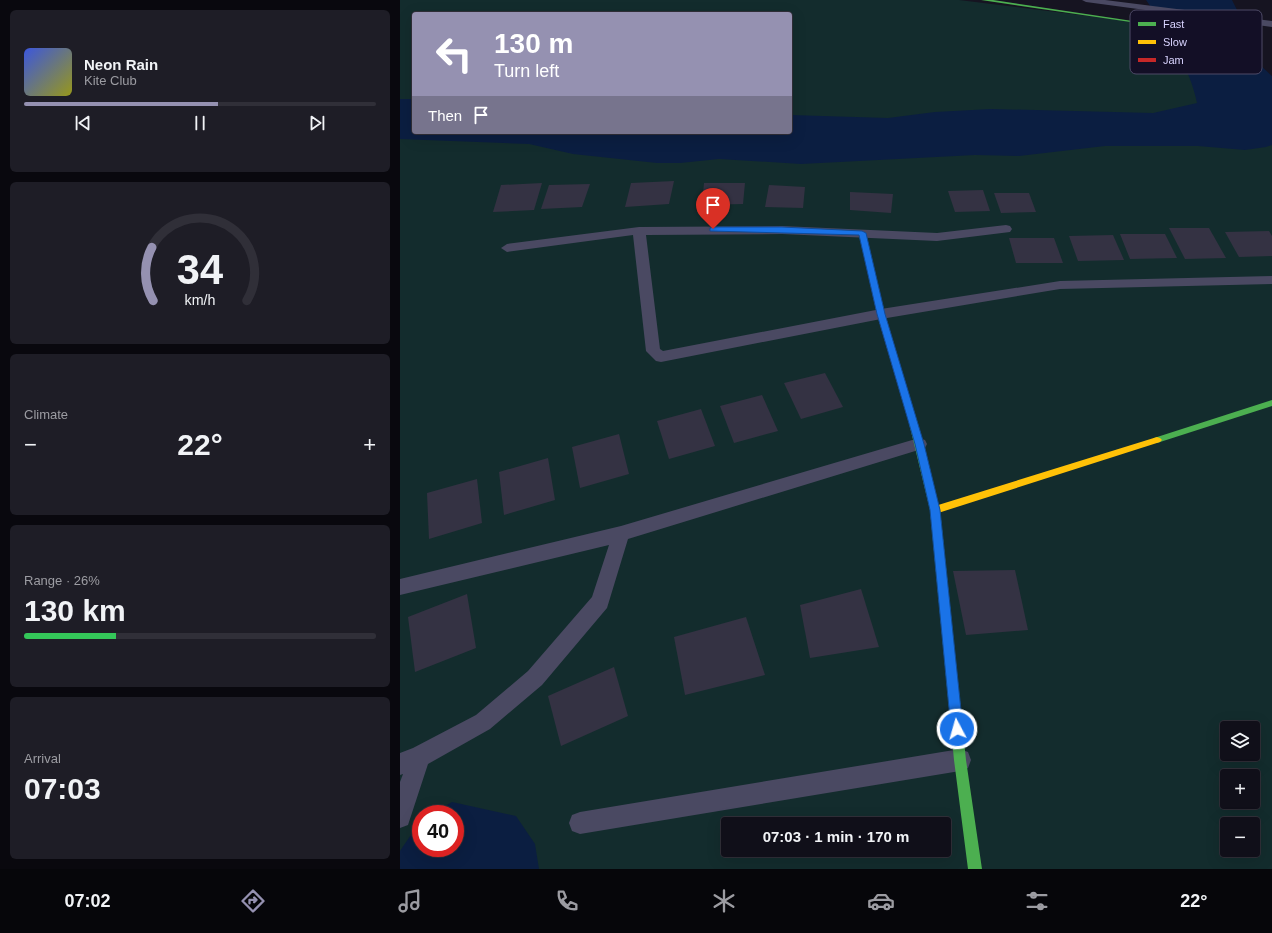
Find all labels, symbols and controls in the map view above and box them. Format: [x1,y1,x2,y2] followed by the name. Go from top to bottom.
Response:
[1130,10,1262,74] legend
[1163,18,1184,30] text: Fast
[428,28,480,80] icon: left
[494,28,573,59] text: 130 m
[1163,36,1187,48] text: Slow
[1163,54,1184,66] text: Jam
[84,56,158,73] text: Neon Rain
[494,61,559,81] text: Turn left
[84,73,137,88] text: Kite Club
[470,104,492,126] icon: arrive
[428,107,462,124] text: Then
[72,112,94,134] icon: previous
[189,112,211,134] icon: pause
[306,112,328,134] icon: next
[696,188,730,229] pin
[702,194,724,216] icon: arrive
[177,245,223,292] text: 34
[185,291,216,307] text: km/h
[24,407,68,422] text: Climate
[177,428,223,461] text: 22°
[24,432,37,457] text: −
[363,432,376,457] text: +
[24,573,100,588] text: Range · 26%
[24,594,126,627] text: 130 km
[936,708,978,750] position arrow
[1220,721,1260,857] map controls
[1220,721,1260,761] button: layers
[24,751,61,766] text: Arrival
[1220,769,1260,809] button: +
[24,772,101,805] text: 07:03
[412,805,464,857] speed limit sign: 40
[1220,817,1260,857] button: −
[763,828,909,845] text: 07:03 · 1 min · 170 m
[239,887,267,915] icon: directions
[396,887,424,915] icon: music
[553,887,581,915] icon: phone
[710,887,738,915] icon: climate
[867,887,895,915] icon: car
[1023,887,1051,915] icon: filters
[64,891,110,911] text: 07:02
[1180,891,1207,911] text: 22°

